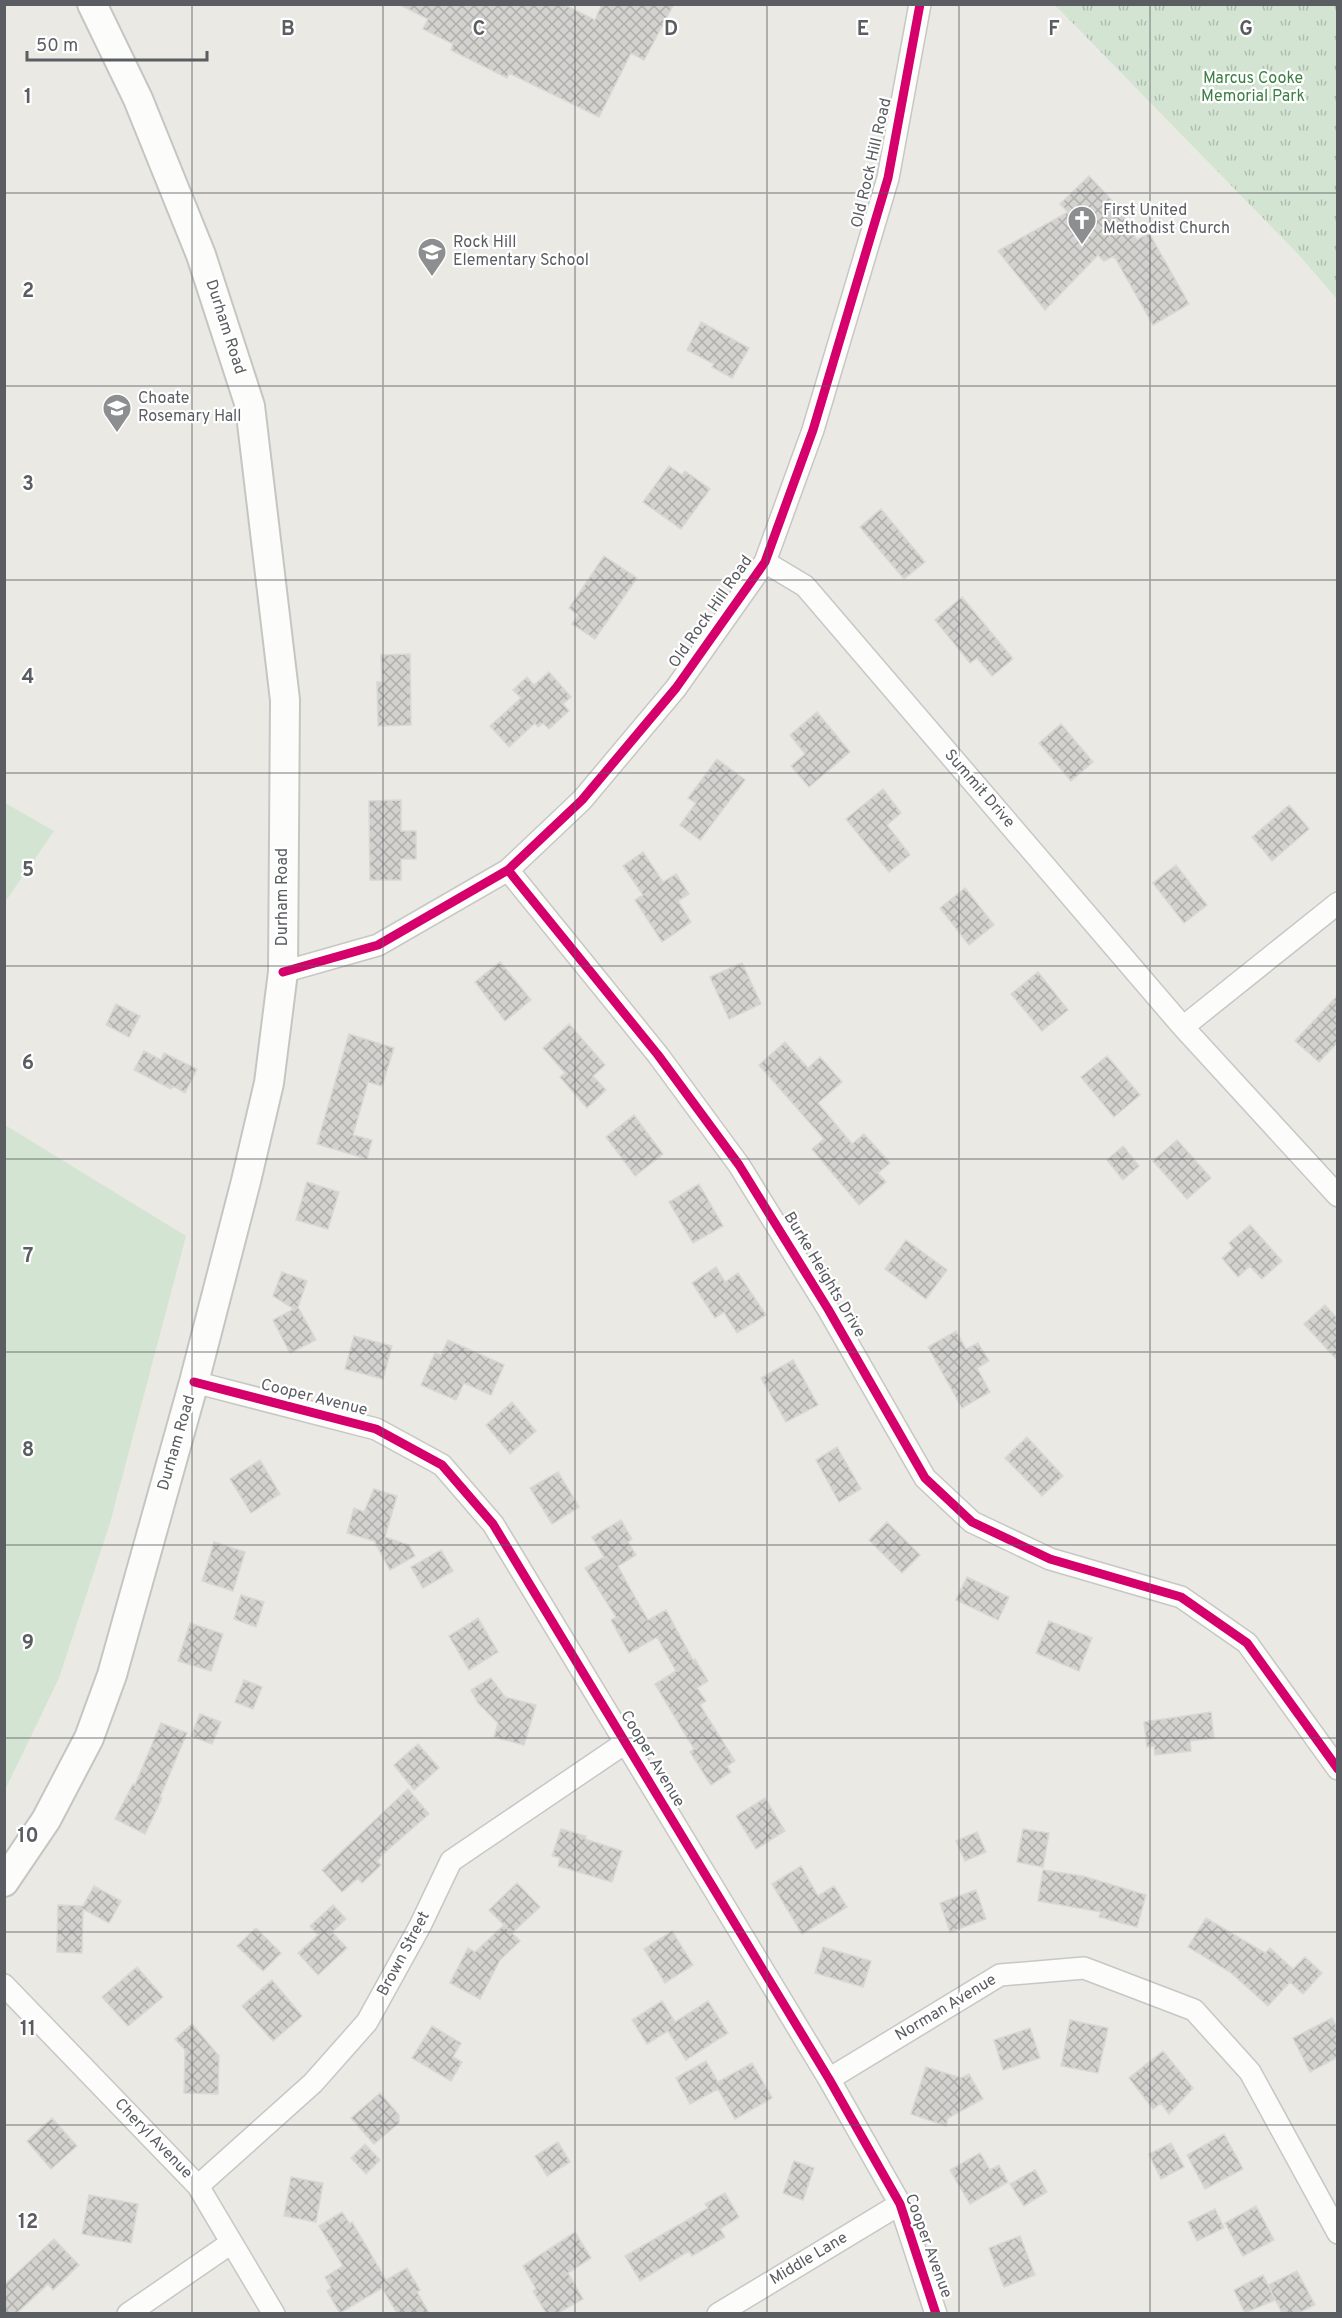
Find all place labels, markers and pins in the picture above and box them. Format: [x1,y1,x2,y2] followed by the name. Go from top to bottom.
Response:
[1103,201,1230,239] place label: First United Methodist Church
[1066,204,1098,246] church icon: First United Methodist Church
[453,233,589,271] place label: Rock Hill Elementary School
[416,236,448,278] school or university icon: Rock Hill Elementary School
[138,389,242,427] place label: Choate Rosemary Hall
[101,392,133,434] school or university icon: Choate Rosemary Hall

